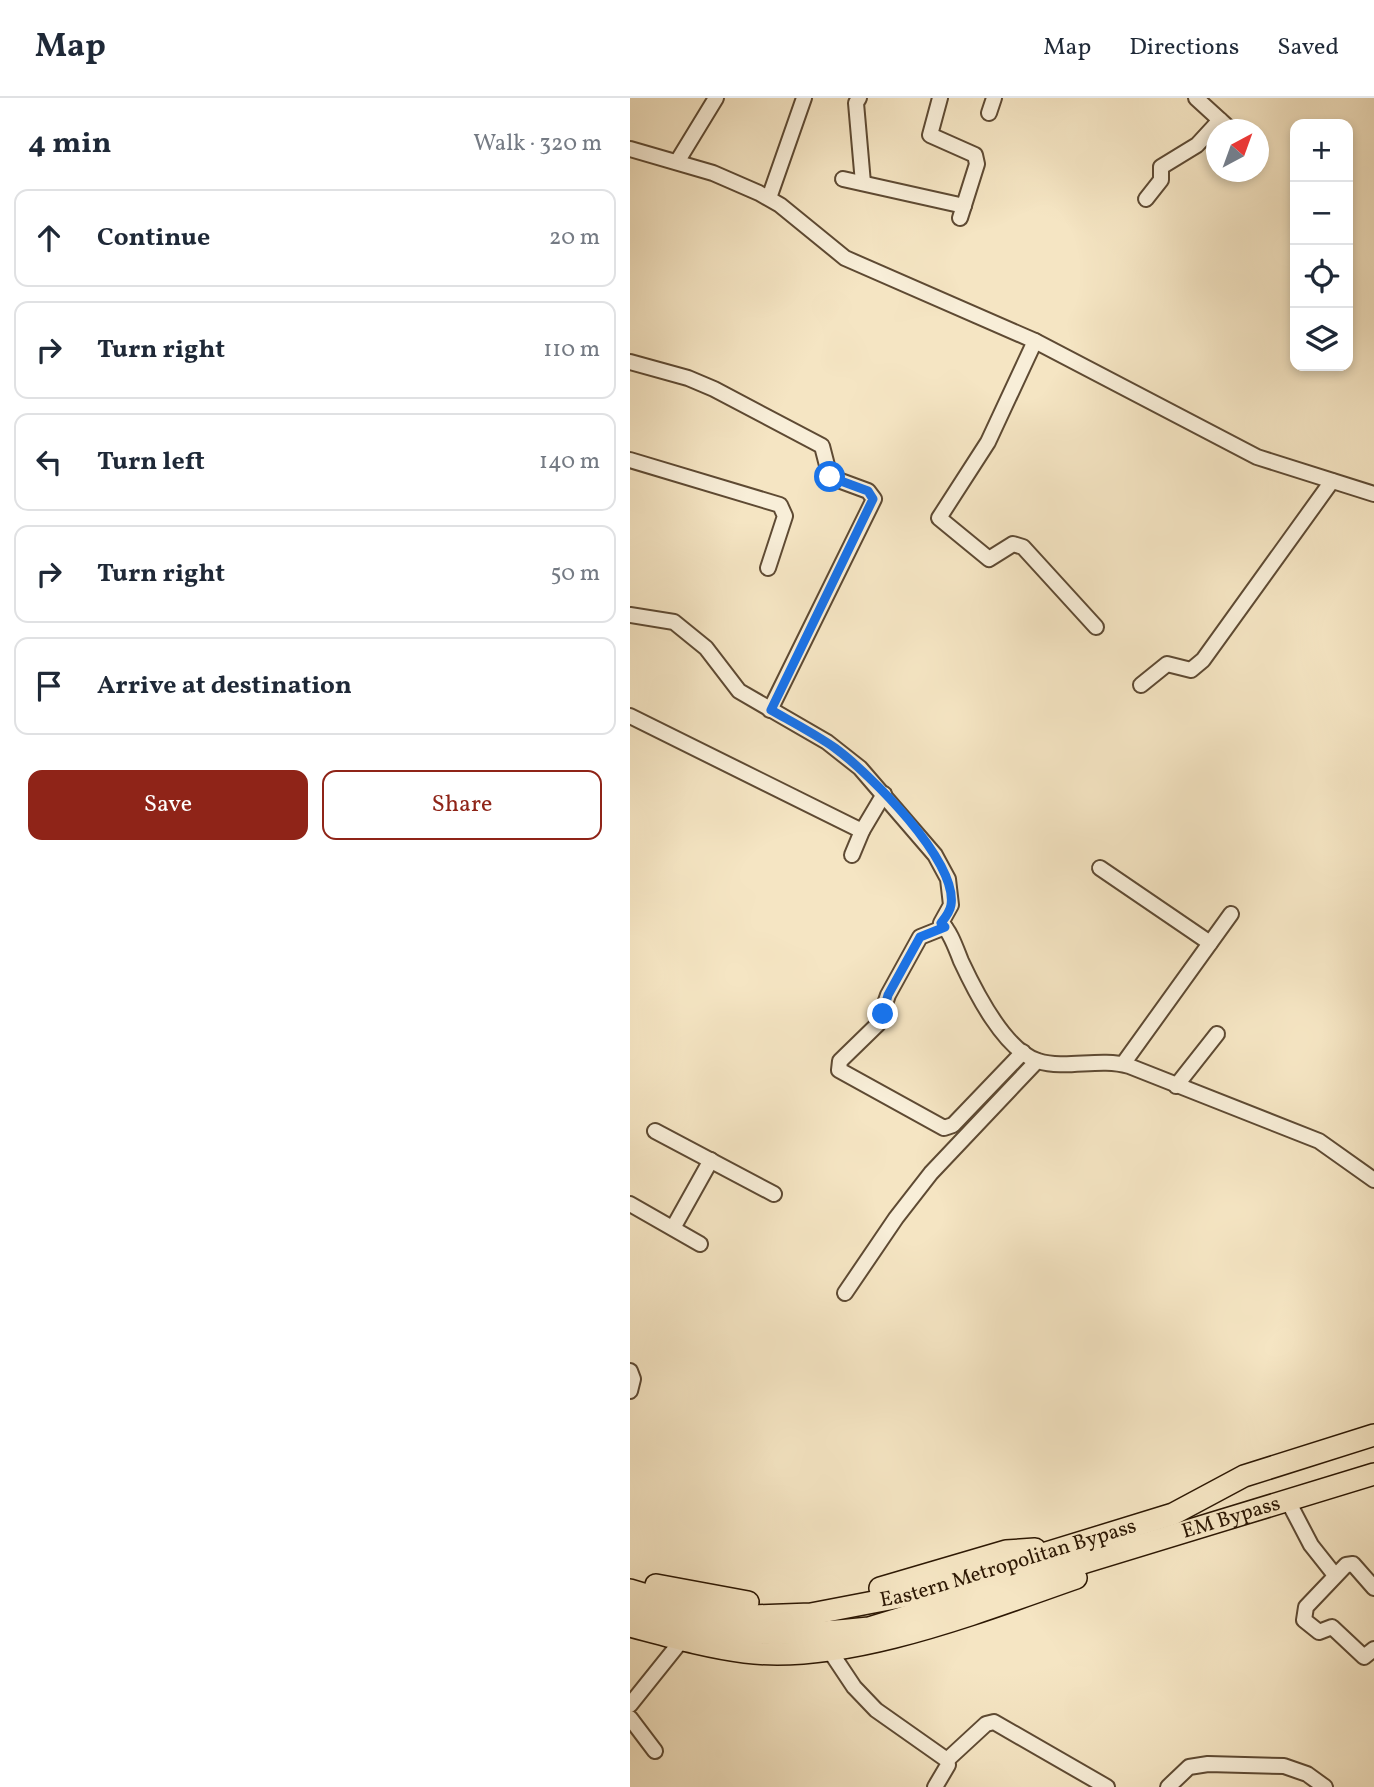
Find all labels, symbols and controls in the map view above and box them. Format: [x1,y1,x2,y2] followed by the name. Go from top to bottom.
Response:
[35,25,106,71] text: Map
[1043,31,1091,65] text: Map
[1129,31,1239,65] text: Directions
[1277,31,1339,65] text: Saved
[1206,119,1269,182] north arrow
[1290,119,1353,371] map controls
[1290,119,1353,182] button: +
[28,123,112,165] text: 4 min
[473,128,602,160] text: Walk · 320 m
[1290,182,1353,245] button: −
[30,219,68,257] icon: ahead
[97,220,210,256] text: Continue
[549,222,600,254] text: 20 m
[1290,245,1353,308] button: locate
[1290,308,1353,371] button: layers
[30,331,68,369] icon: right
[97,332,225,368] text: Turn right
[543,334,600,366] text: 110 m
[30,443,68,481] icon: left
[97,444,205,480] text: Turn left
[539,446,600,478] text: 140 m
[814,461,845,492] route start
[30,555,68,593] icon: right
[97,556,225,592] text: Turn right
[551,558,600,590] text: 50 m
[30,667,68,705] icon: arrive
[97,668,352,704] text: Arrive at destination
[28,770,308,840] button: Save
[322,770,602,840] button: Share
[867,998,898,1029] route end
[1178,1489,1284,1546] street label: EM Bypass
[878,1512,1140,1615] street label: Eastern Metropolitan Bypass

